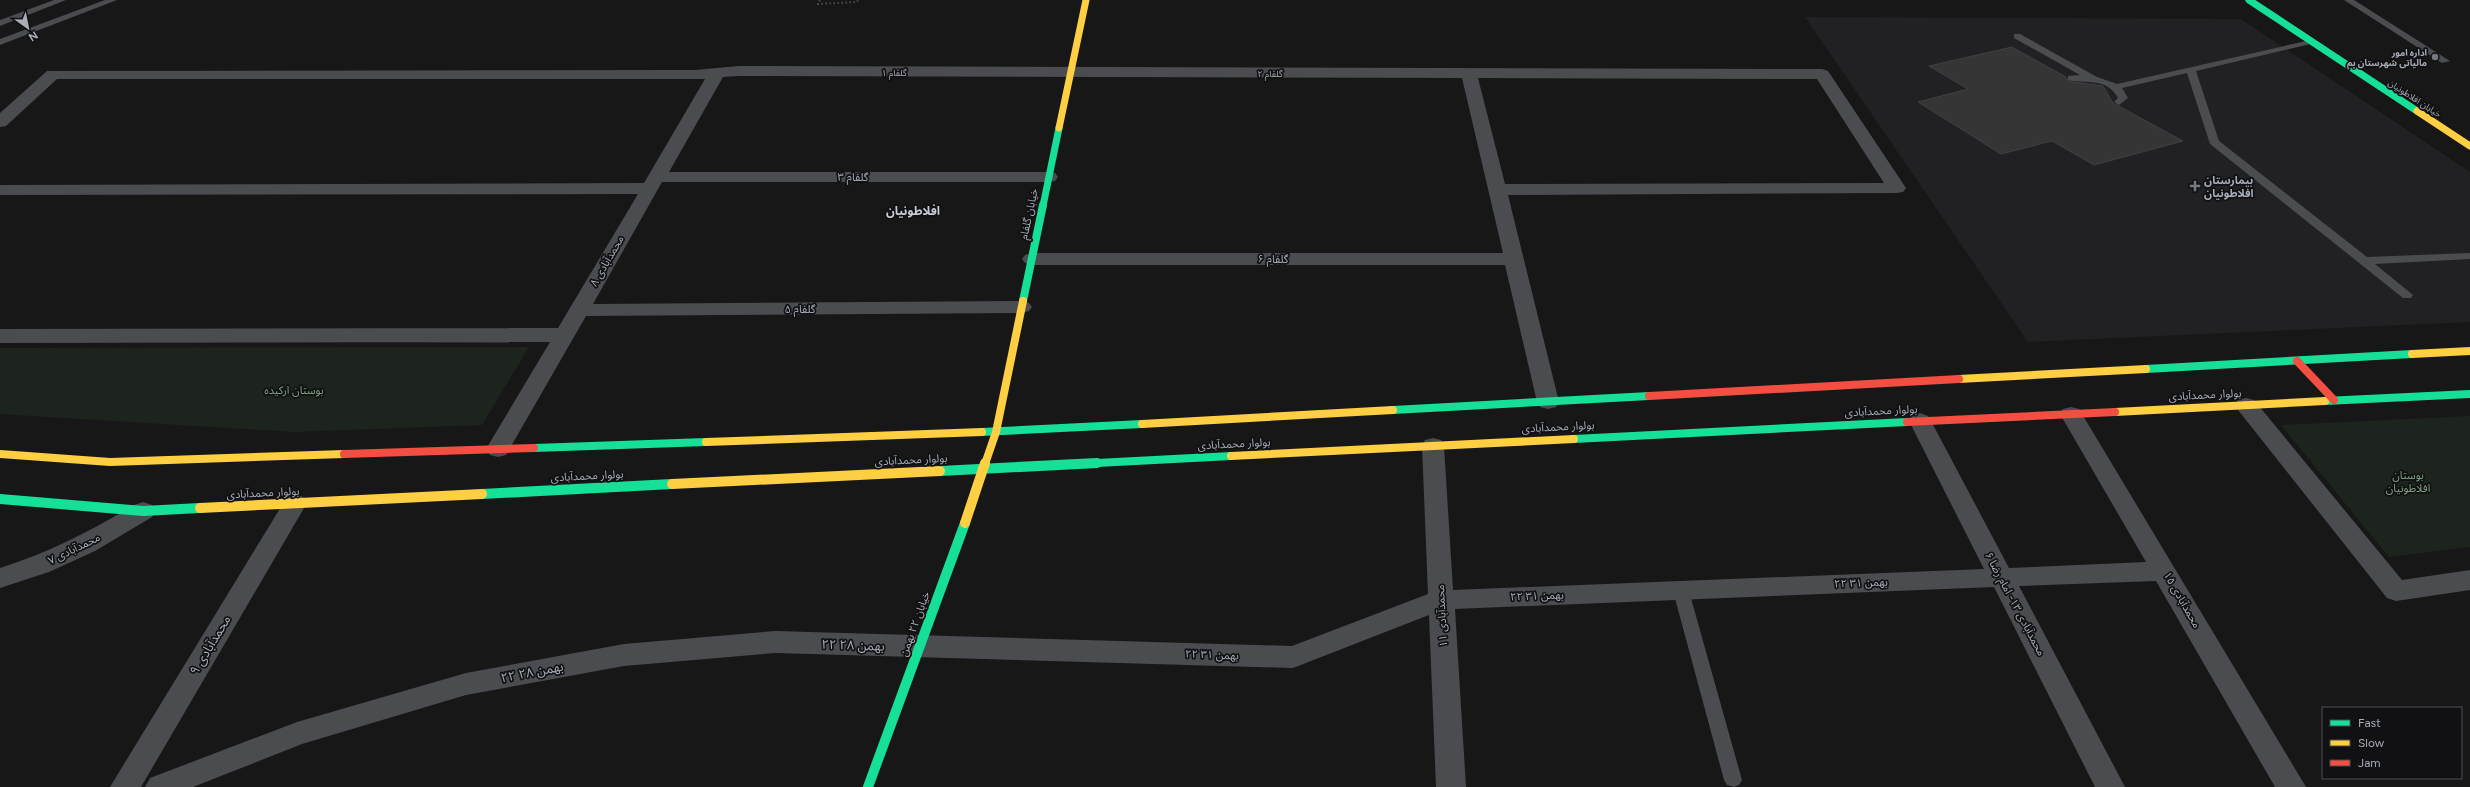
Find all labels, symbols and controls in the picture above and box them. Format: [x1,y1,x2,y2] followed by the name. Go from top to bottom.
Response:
[8,8,48,48] north arrow
[26,28,40,44] text: N
[2347,47,2427,70] place label: اداره امور مالیاتی شهرستان بم
[2430,52,2440,62] marker: اداره امور مالیاتی شهرستان بم
[881,67,907,80] street label: گلفام ۱
[1257,68,1283,81] street label: گلفام ۲
[2386,77,2444,120] street label: خیابان افلاطونیان
[838,171,869,185] street label: گلفام ۳
[2204,174,2254,200] place label: بیمارستان افلاطونیان
[2189,180,2201,192] marker: بیمارستان افلاطونیان
[1017,187,1042,241] street label: خیابان گلفام
[886,204,940,218] district label: افلاطونیان
[587,233,627,289] street label: محمدآبادی ۸
[1258,253,1289,267] street label: گلفام ۶
[785,303,816,317] street label: گلفام ۵
[264,384,324,397] park label: بوستان ارکیده
[2168,387,2242,403] street label: بولوار محمدآبادی
[1844,403,1918,419] street label: بولوار محمدآبادی
[1521,419,1595,435] street label: بولوار محمدآبادی
[1197,436,1271,452] street label: بولوار محمدآبادی
[874,452,948,468] street label: بولوار محمدآبادی
[550,468,624,484] street label: بولوار محمدآبادی
[2386,469,2430,495] park label: بوستان افلاطونیان
[226,485,300,501] street label: بولوار محمدآبادی
[46,531,102,567] street label: محمدآبادی ۷
[1981,550,2048,659] street label: محمدآبادی ۱۳- امام رضا ۶
[2161,570,2203,631] street label: محمدآبادی ۱۵
[1834,576,1888,590] street label: ۲۲ بهمن ۳۱
[1434,584,1450,648] street label: محمدآبادی ۱۱
[897,589,933,658] street label: خیابان ۲۲ بهمن
[1510,589,1564,603] street label: ۲۲ بهمن ۳۱
[186,612,235,678] street label: محمدآبادی ۹
[821,636,885,655] street label: ۲۲ بهمن ۲۸
[1185,648,1239,662] street label: ۲۲ بهمن ۳۱
[500,659,565,686] street label: ۲۲ بهمن ۲۸
[2322,707,2462,779] legend
[2358,716,2381,730] text: Fast
[2358,736,2385,750] text: Slow
[2358,756,2381,770] text: Jam

